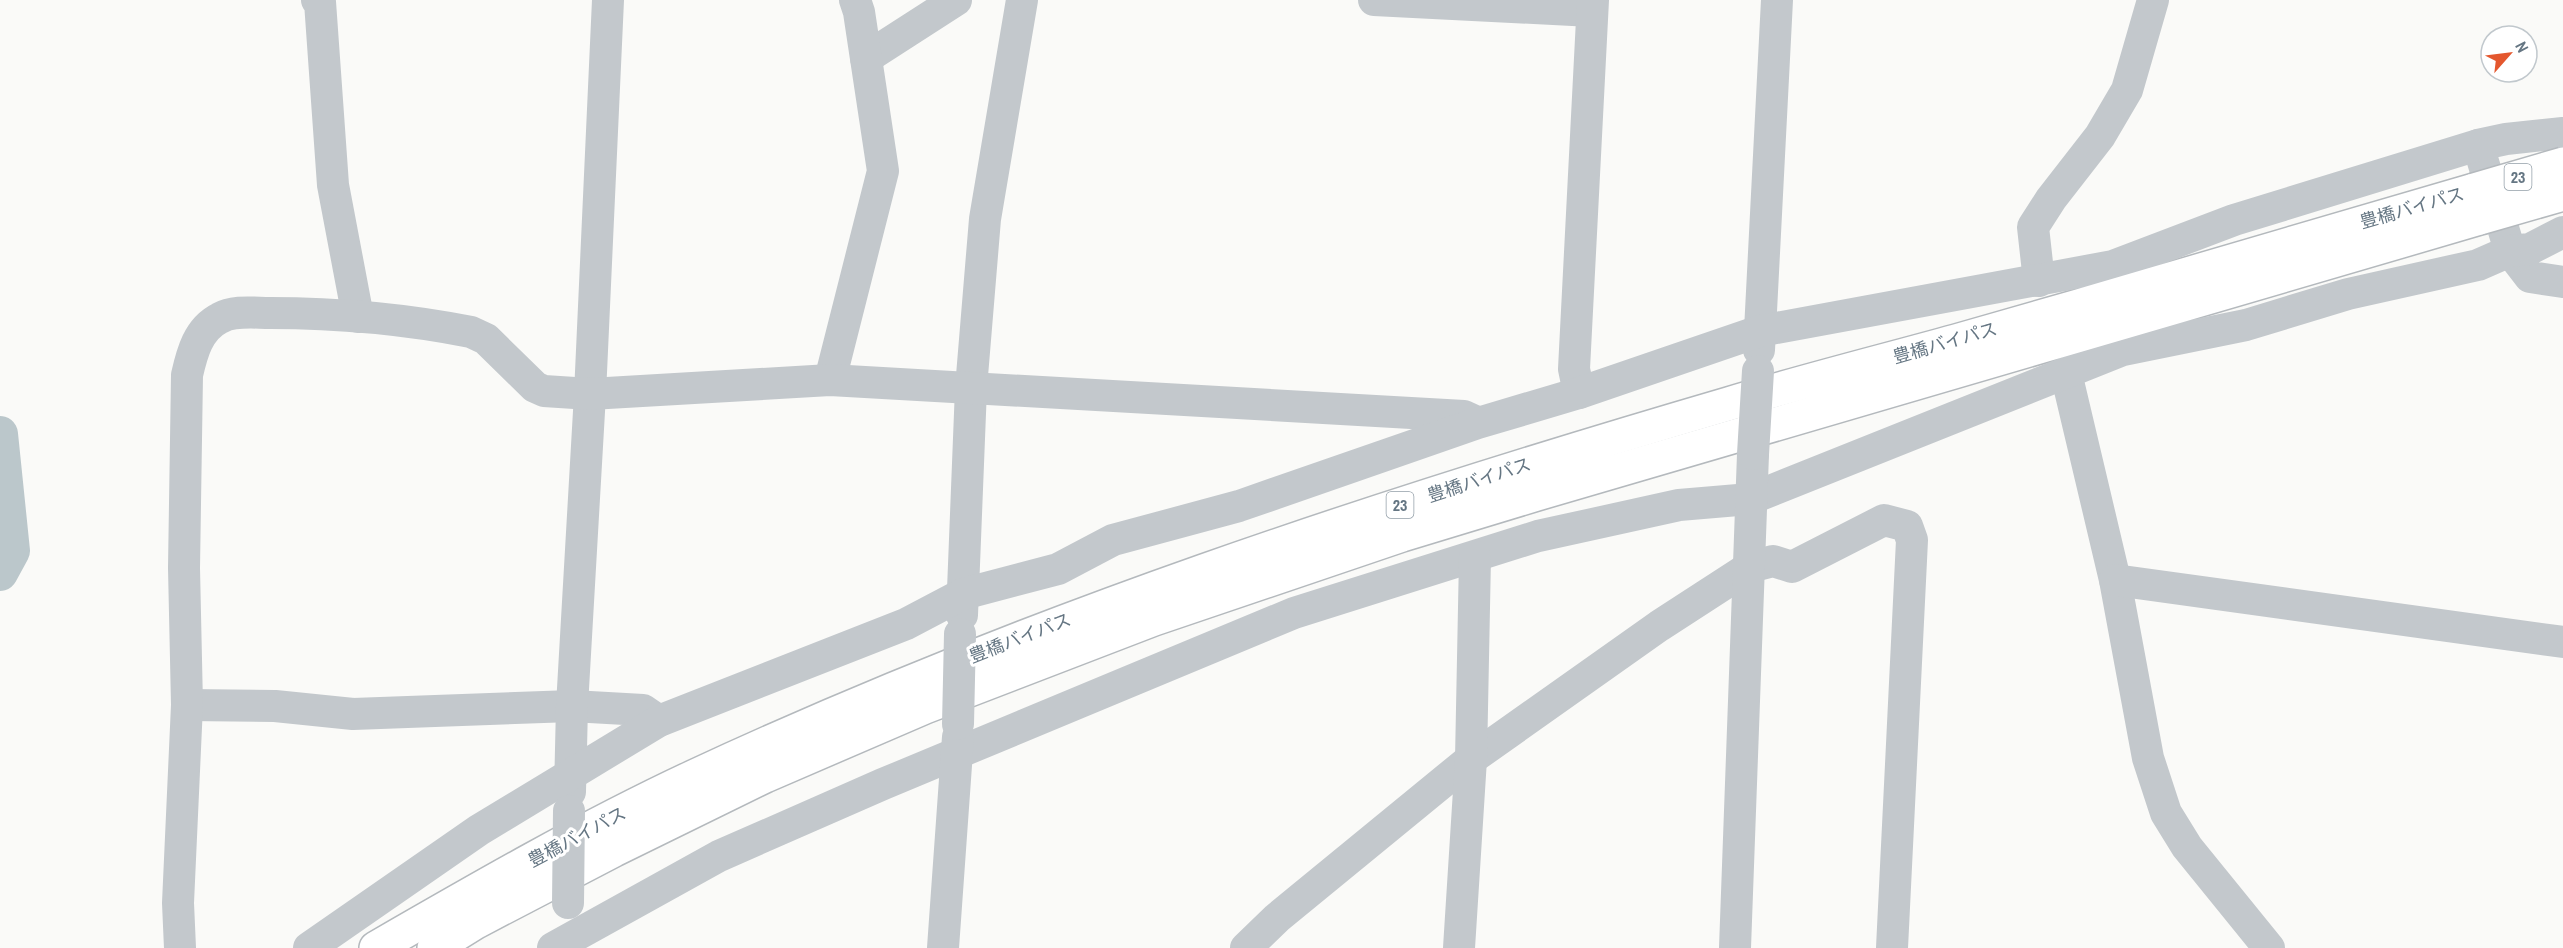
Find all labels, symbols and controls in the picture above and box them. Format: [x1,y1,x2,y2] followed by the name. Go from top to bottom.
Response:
[2479,24,2539,84] north arrow
[2510,38,2534,56] text: N
[2504,164,2532,190] road number: 23
[2357,181,2467,234] street label: 豊橋バイパス
[1890,316,2000,369] street label: 豊橋バイパス
[1424,451,1534,508] street label: 豊橋バイパス
[1386,492,1414,518] road number: 23
[965,607,1075,668] street label: 豊橋バイパス
[523,800,630,873] street label: 豊橋バイパス

